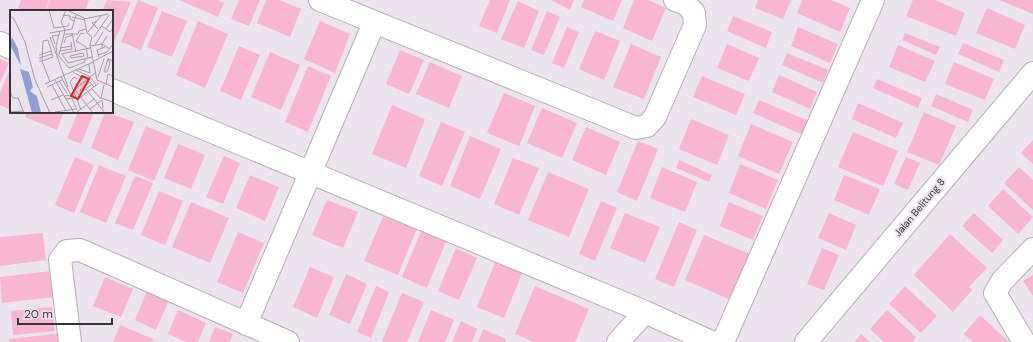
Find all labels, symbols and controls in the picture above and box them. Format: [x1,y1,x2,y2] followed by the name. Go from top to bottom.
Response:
[10,10,113,113] inset map
[891,175,948,239] street label: Jalan Belitung 8
[18,300,112,326] scale bar
[24,306,53,322] text: 20 m

